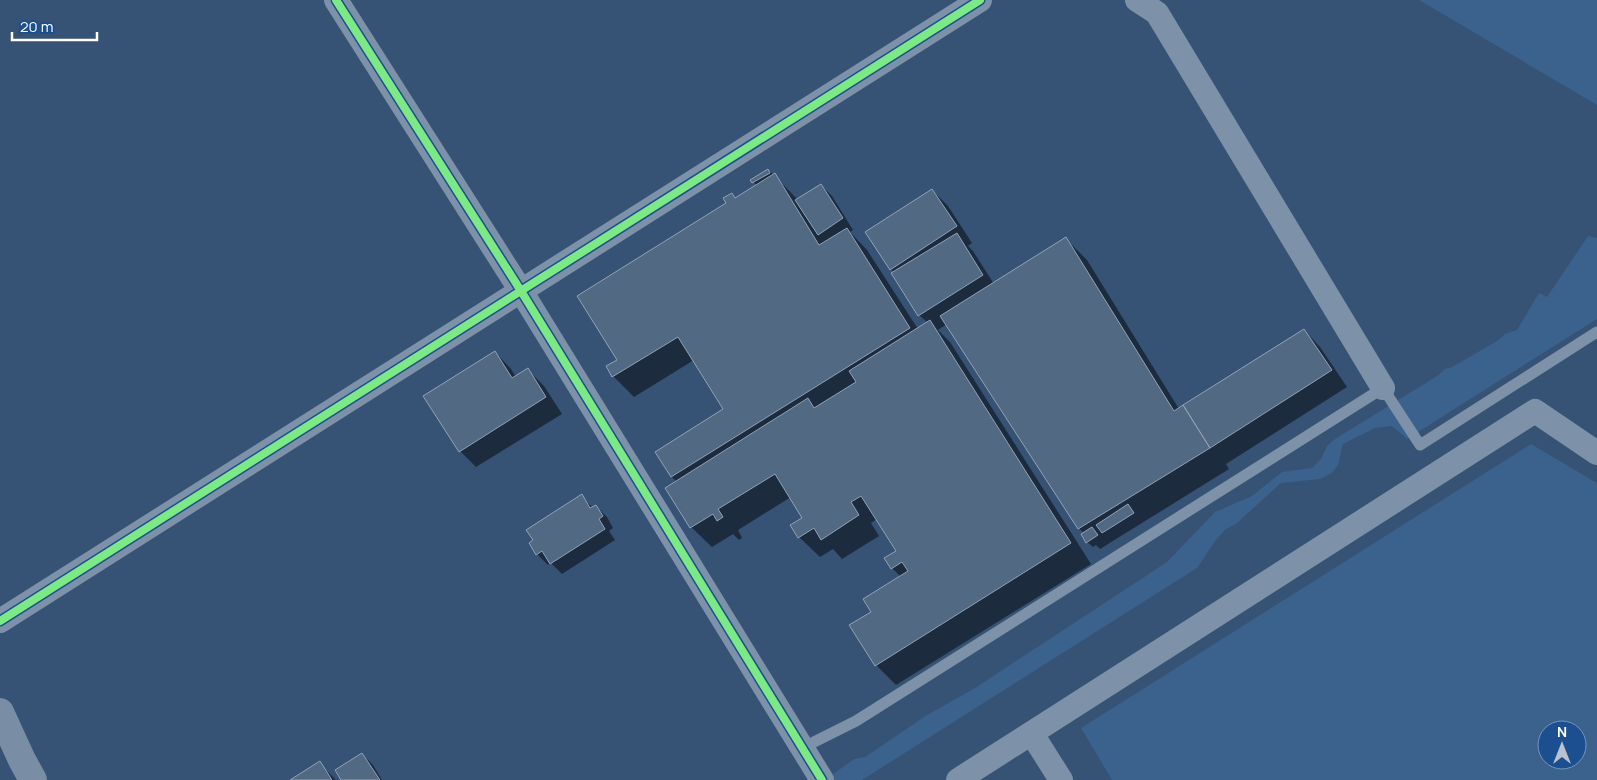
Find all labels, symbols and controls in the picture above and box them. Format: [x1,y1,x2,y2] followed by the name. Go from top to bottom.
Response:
[12,10,98,42] scale bar
[20,16,53,37] text: 20 m
[1537,720,1587,770] north arrow
[1557,722,1567,741] text: N

